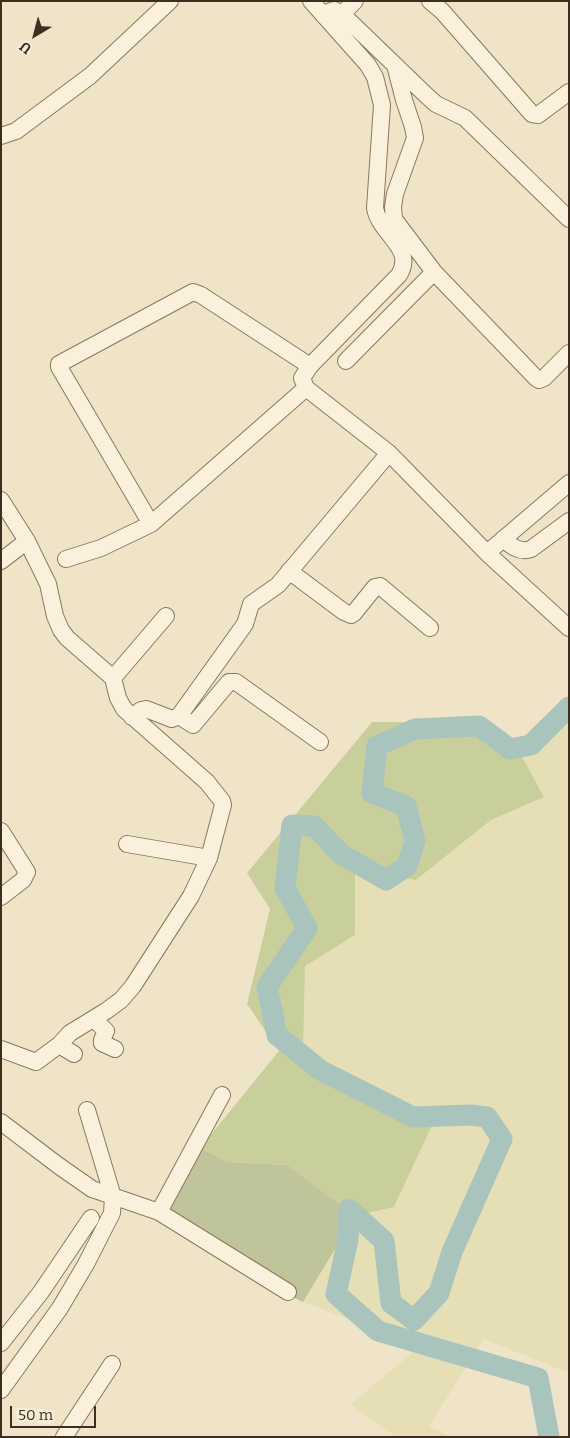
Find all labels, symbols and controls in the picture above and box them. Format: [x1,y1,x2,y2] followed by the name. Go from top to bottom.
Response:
[10,10,60,60] north arrow
[16,37,35,57] text: U
[12,1396,99,1428] scale bar
[18,1406,53,1424] text: 50 m

